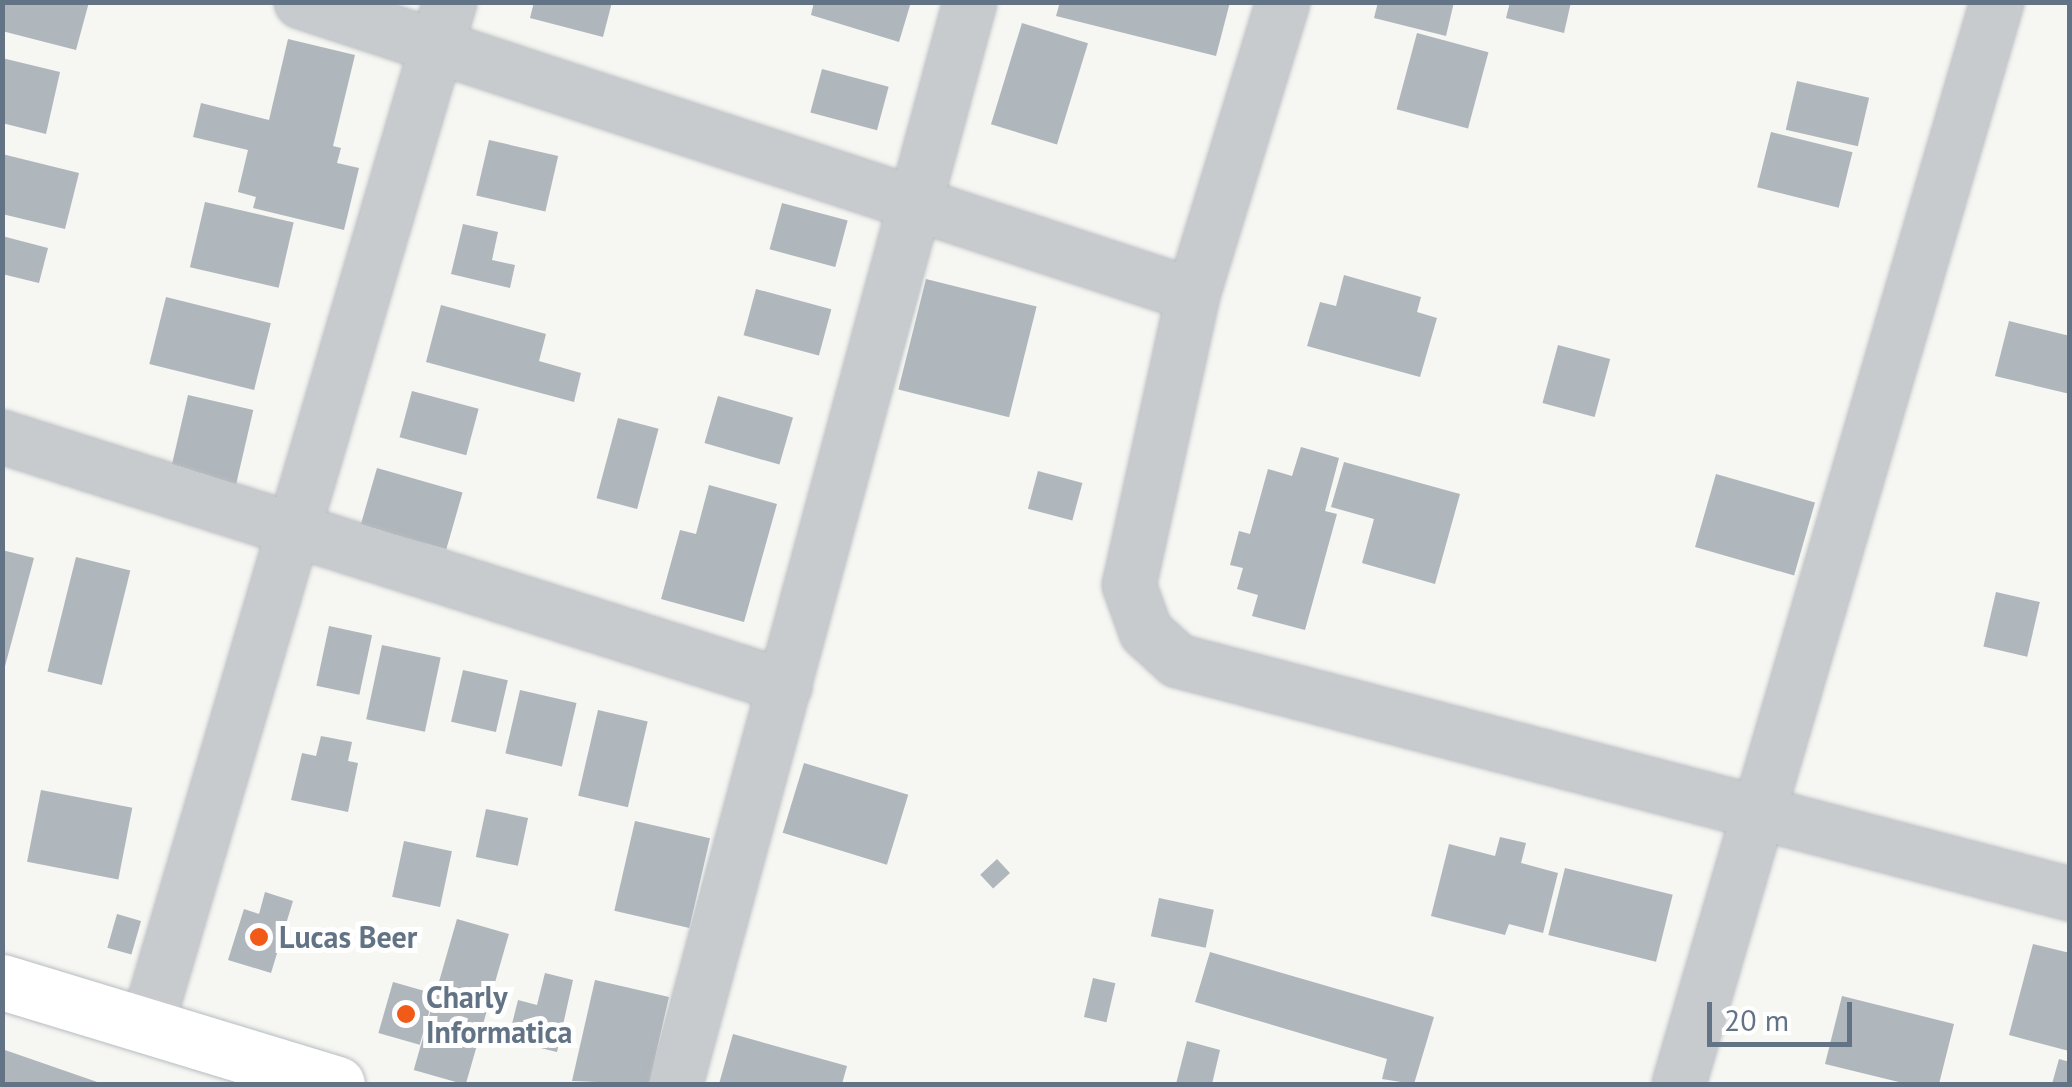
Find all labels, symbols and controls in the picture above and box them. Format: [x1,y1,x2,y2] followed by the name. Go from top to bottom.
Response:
[279,919,417,955] place label: Lucas Beer
[248,926,270,948] marker: Lucas Beer
[426,979,572,1050] place label: Charly Informatica
[1712,982,1857,1044] scale bar
[1724,1000,1789,1039] text: 20 m
[395,1003,417,1025] marker: Charly Informatica

